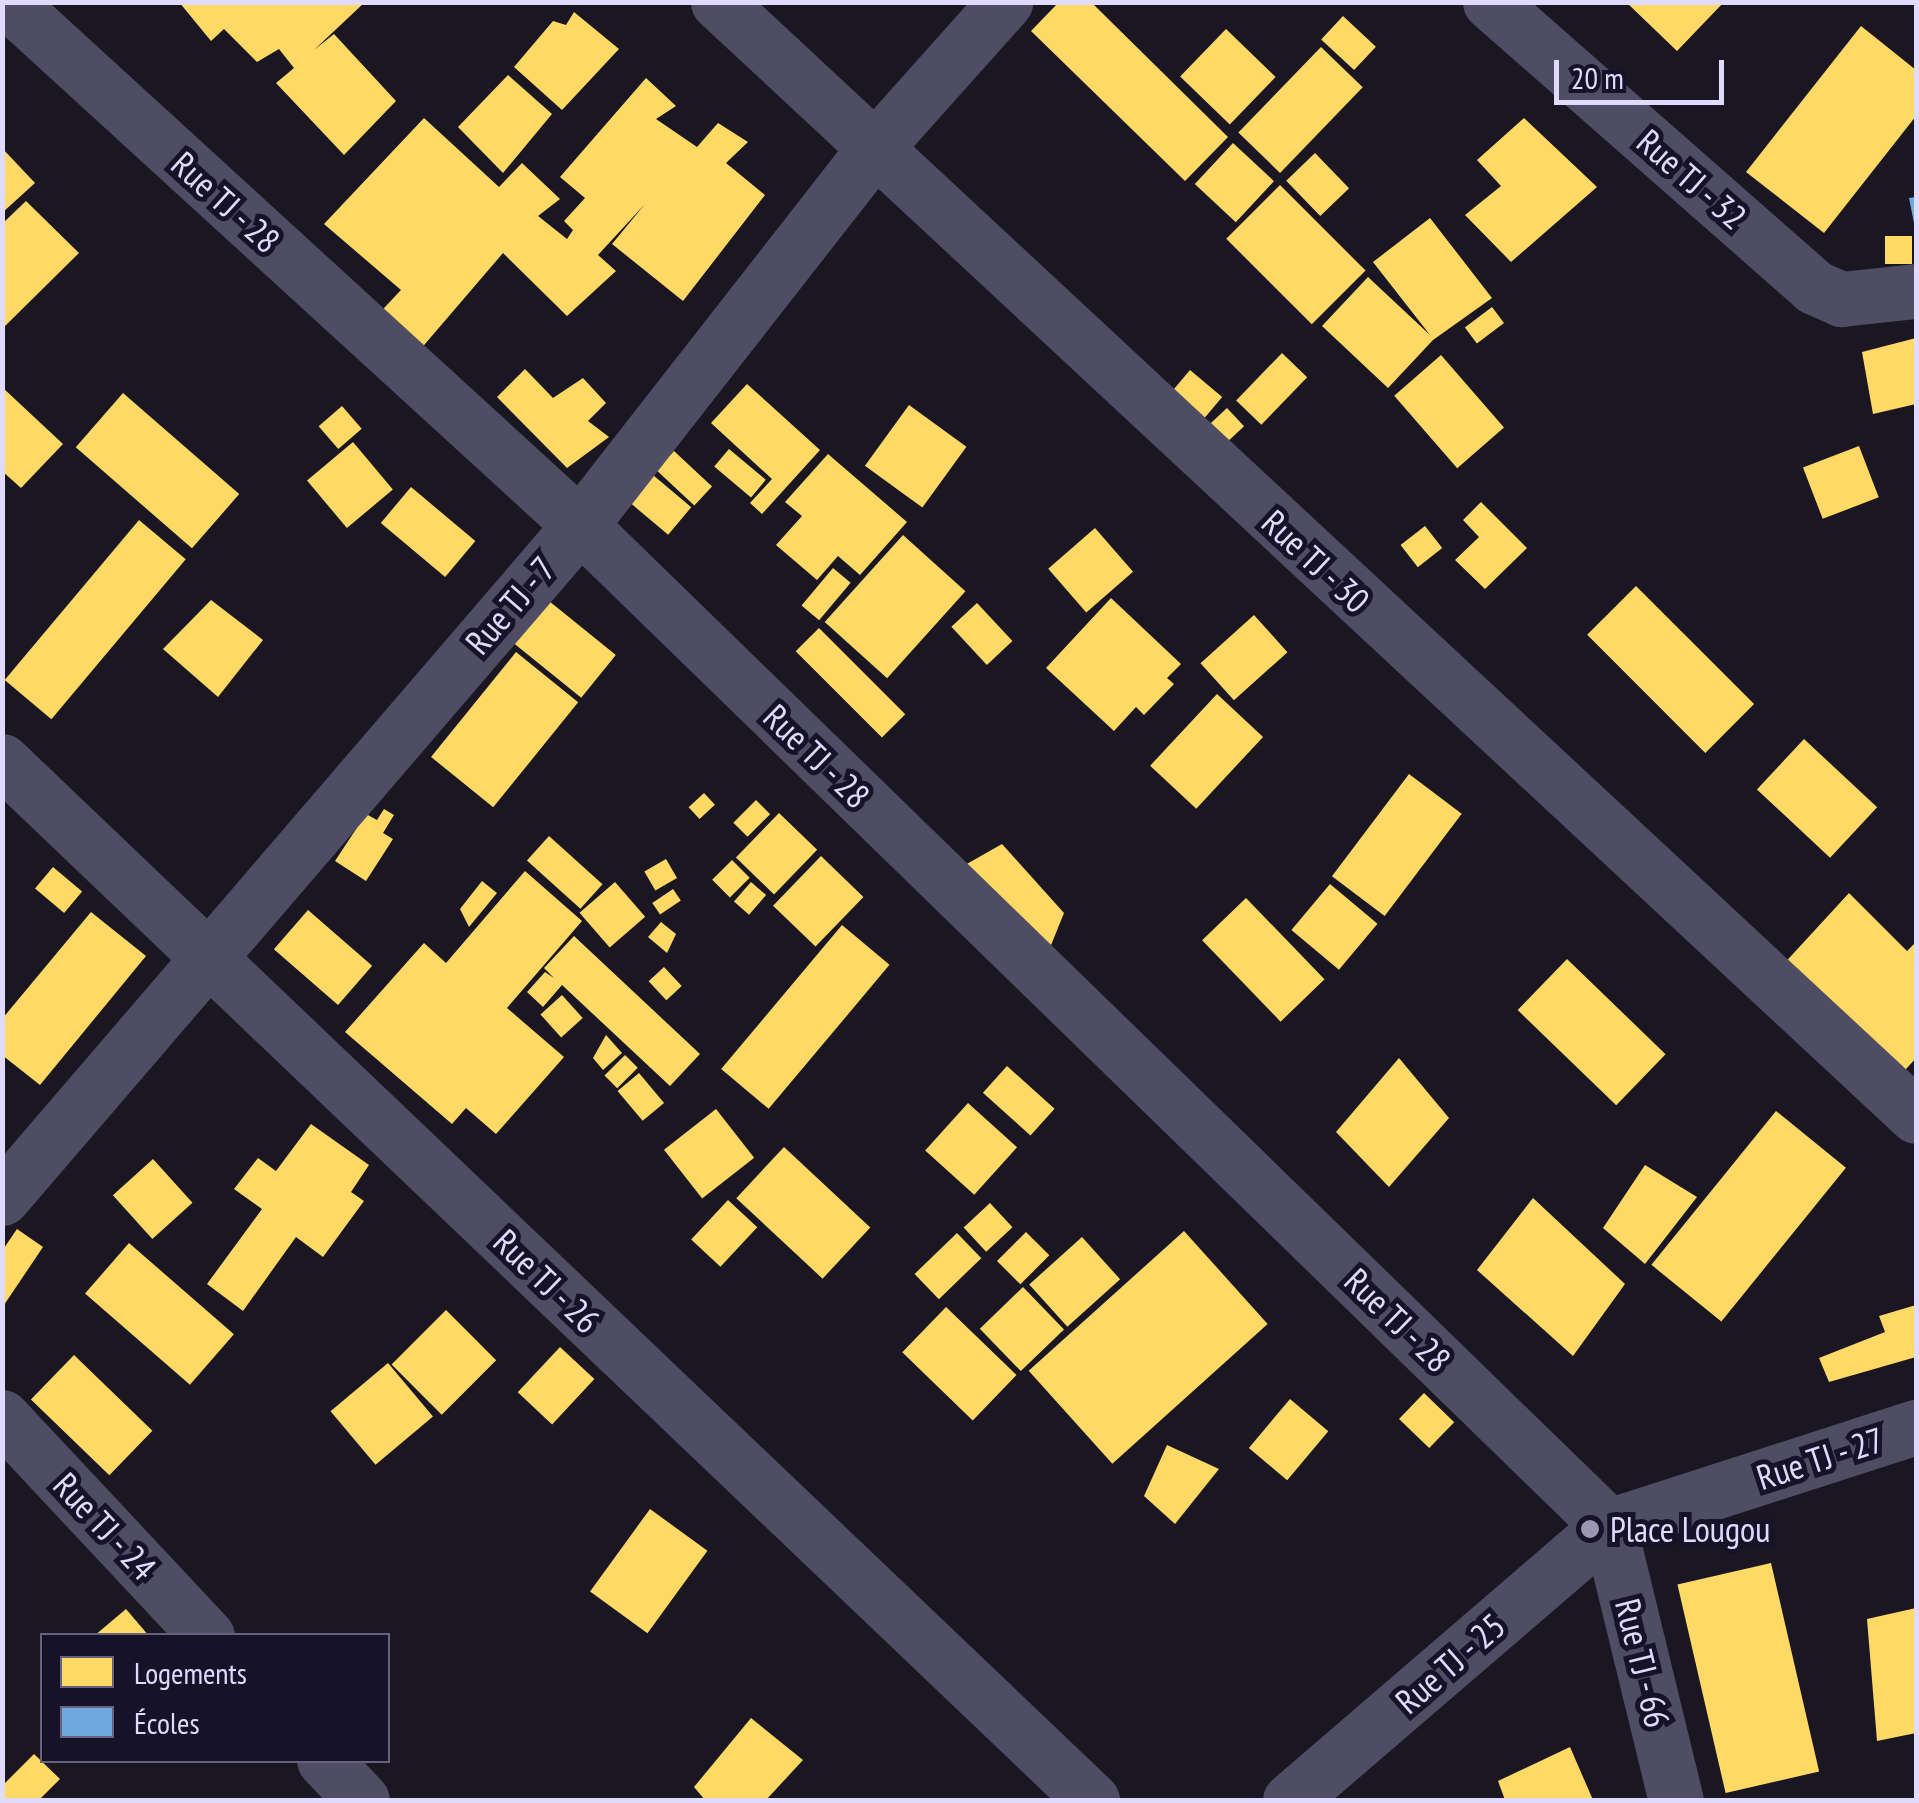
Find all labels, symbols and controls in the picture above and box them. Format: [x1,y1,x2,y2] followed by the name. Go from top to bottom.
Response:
[1559,40,1729,102] scale bar
[1571,58,1624,97] text: 20 m
[1627,119,1757,239] street label: Rue TJ - 32
[162,141,290,263] street label: Rue TJ - 28
[1253,500,1379,622] street label: Rue TJ - 30
[455,546,565,664] street label: Rue TJ - 7
[754,694,880,818] street label: Rue TJ - 28
[484,1219,610,1343] street label: Rue TJ - 26
[1335,1258,1461,1382] street label: Rue TJ - 28
[1750,1417,1890,1499] street label: Rue TJ - 27
[44,1463,166,1589] street label: Rue TJ - 24
[1610,1508,1770,1550] place label: Place Lougou
[1579,1518,1601,1540] marker: Place Lougou
[1606,1593,1680,1733] street label: Rue TJ - 66
[1385,1603,1515,1723] street label: Rue TJ - 25
[40,1633,390,1763] legend
[134,1653,247,1692] text: Logements
[134,1703,200,1742] text: Écoles

